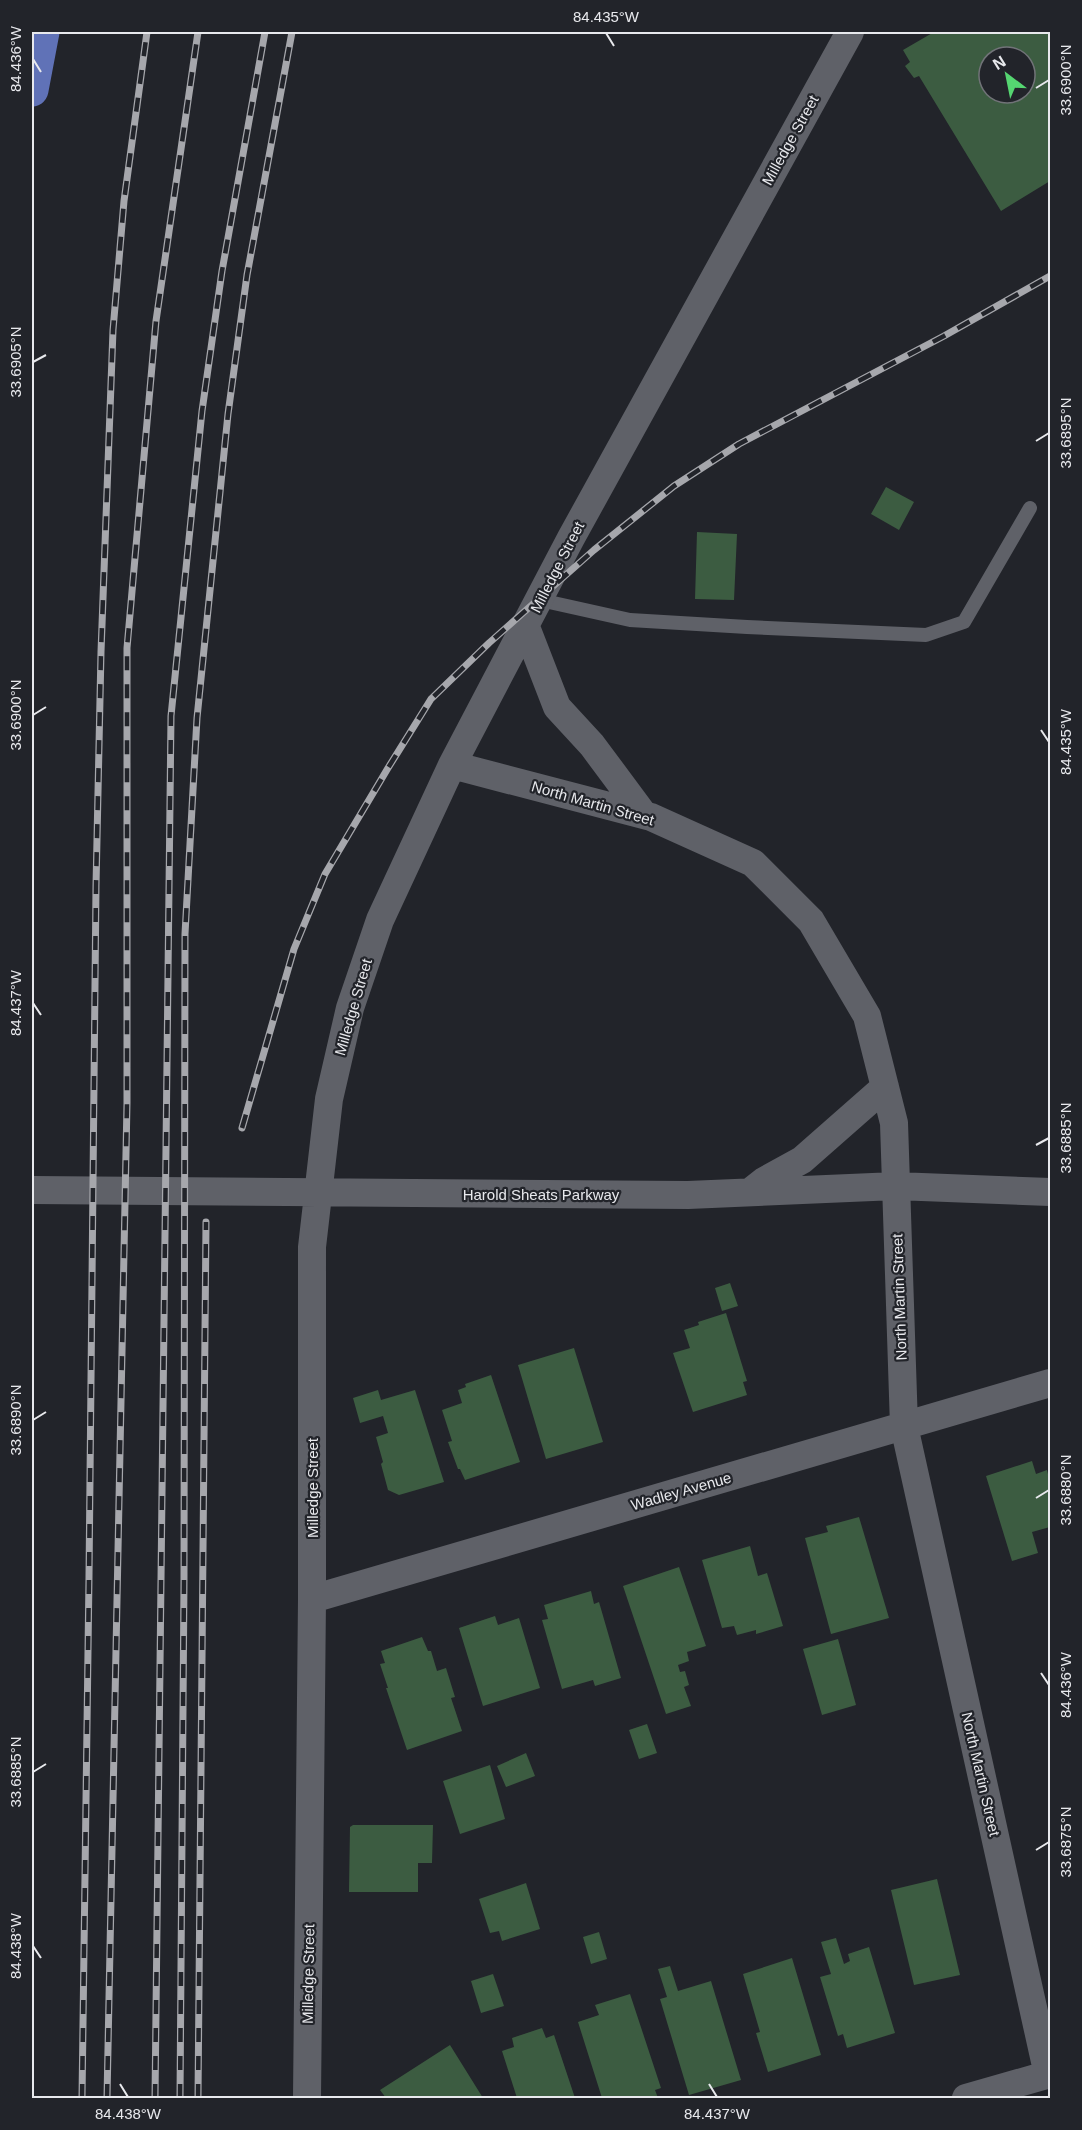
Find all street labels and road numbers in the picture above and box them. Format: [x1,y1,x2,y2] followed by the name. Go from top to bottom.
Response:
[758,91,822,188] street label: Milledge Street
[527,518,588,615] street label: Milledge Street
[530,777,657,829] street label: North Martin Street
[331,956,375,1057] street label: Milledge Street
[463,1186,620,1203] street label: Harold Sheats Parkway
[888,1233,910,1361] street label: North Martin Street
[304,1437,321,1538] street label: Milledge Street
[629,1469,733,1513] street label: Wadley Avenue
[958,1710,1004,1838] street label: North Martin Street
[299,1923,317,2024] street label: Milledge Street

